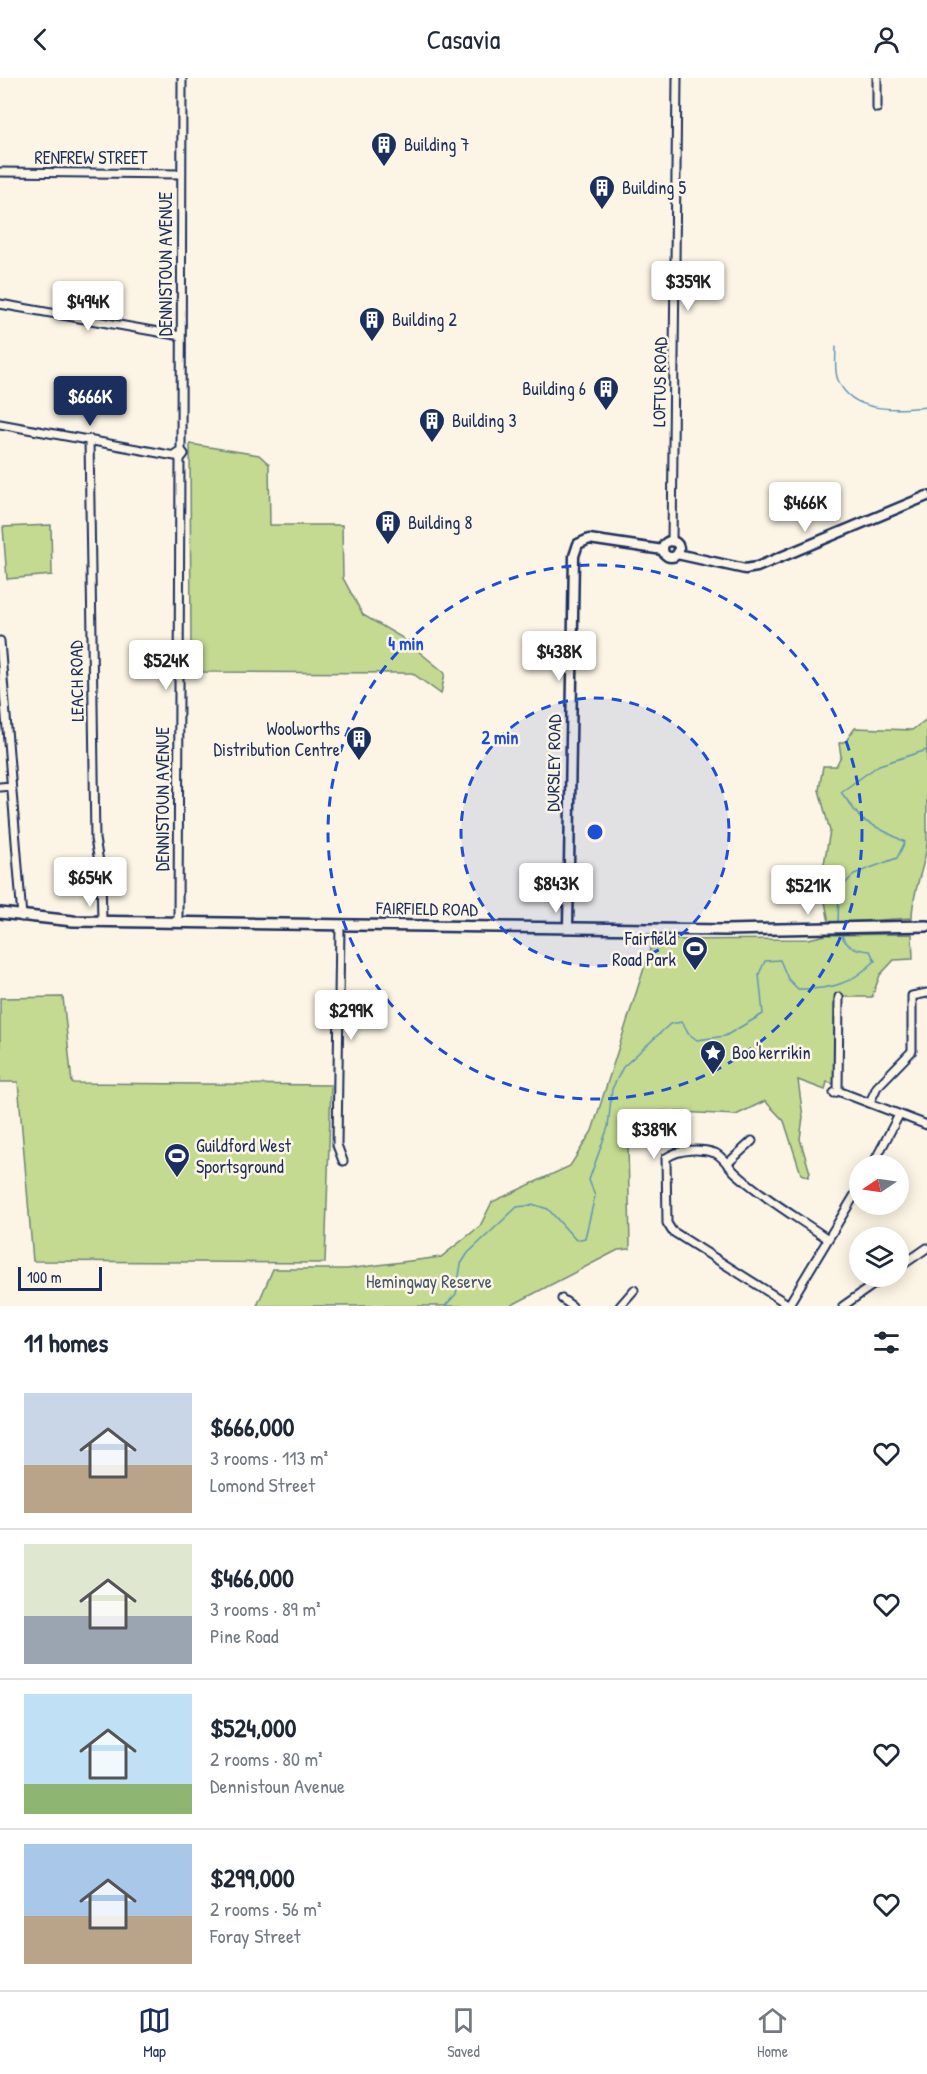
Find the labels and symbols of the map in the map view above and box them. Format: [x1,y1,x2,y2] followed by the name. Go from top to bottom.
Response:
[369,130,399,168] building icon: Building 7
[404,132,469,157] place label: Building 7
[34,145,148,170] street label: RENFREW STREET
[587,173,617,211] building icon: Building 5
[622,175,686,200] place label: Building 5
[153,192,178,336] street label: DENNISTOUN AVENUE
[646,261,730,312] pin: $359K
[46,281,130,332] pin: $494K
[357,305,387,343] building icon: Building 2
[392,307,457,332] place label: Building 2
[646,336,673,427] street label: LOFTUS ROAD
[591,374,621,412] building icon: Building 6
[48,376,132,427] pin: $666K
[522,376,586,401] place label: Building 6
[417,406,447,444] building icon: Building 3
[452,408,517,433] place label: Building 3
[763,482,847,533] pin: $466K
[373,508,403,546] building icon: Building 8
[408,510,472,535] place label: Building 8
[388,631,424,656] text: 4 min
[517,631,601,682] pin: $438K
[63,640,90,722] street label: LEACH ROAD
[124,640,208,691] pin: $524K
[540,714,567,812] street label: DURSLEY ROAD
[214,716,340,762] place label: Woolworths Distribution Centre
[344,724,374,762] building icon: Woolworths Distribution Centre
[482,725,518,750] text: 2 min
[150,727,175,871] street label: DENNISTOUN AVENUE
[585,822,605,842] centre of rings
[48,857,132,908] pin: $654K
[514,863,598,914] pin: $843K
[766,865,850,916] pin: $521K
[375,895,479,922] street label: FAIRFIELD ROAD
[612,926,677,972] place label: Fairfield Road Park
[680,934,710,972] sports icon: Fairfield Road Park
[309,990,393,1041] pin: $299K
[698,1038,728,1076] place icon: Boo'kerrikin
[732,1040,811,1065] place label: Boo'kerrikin
[612,1109,696,1160] pin: $389K
[196,1133,292,1179] place label: Guildford West Sportsground
[162,1141,192,1179] sports icon: Guildford West Sportsground
[849,1155,909,1215] north arrow
[18,1264,102,1292] scale bar
[366,1269,492,1294] park label: Hemingway Reserve

